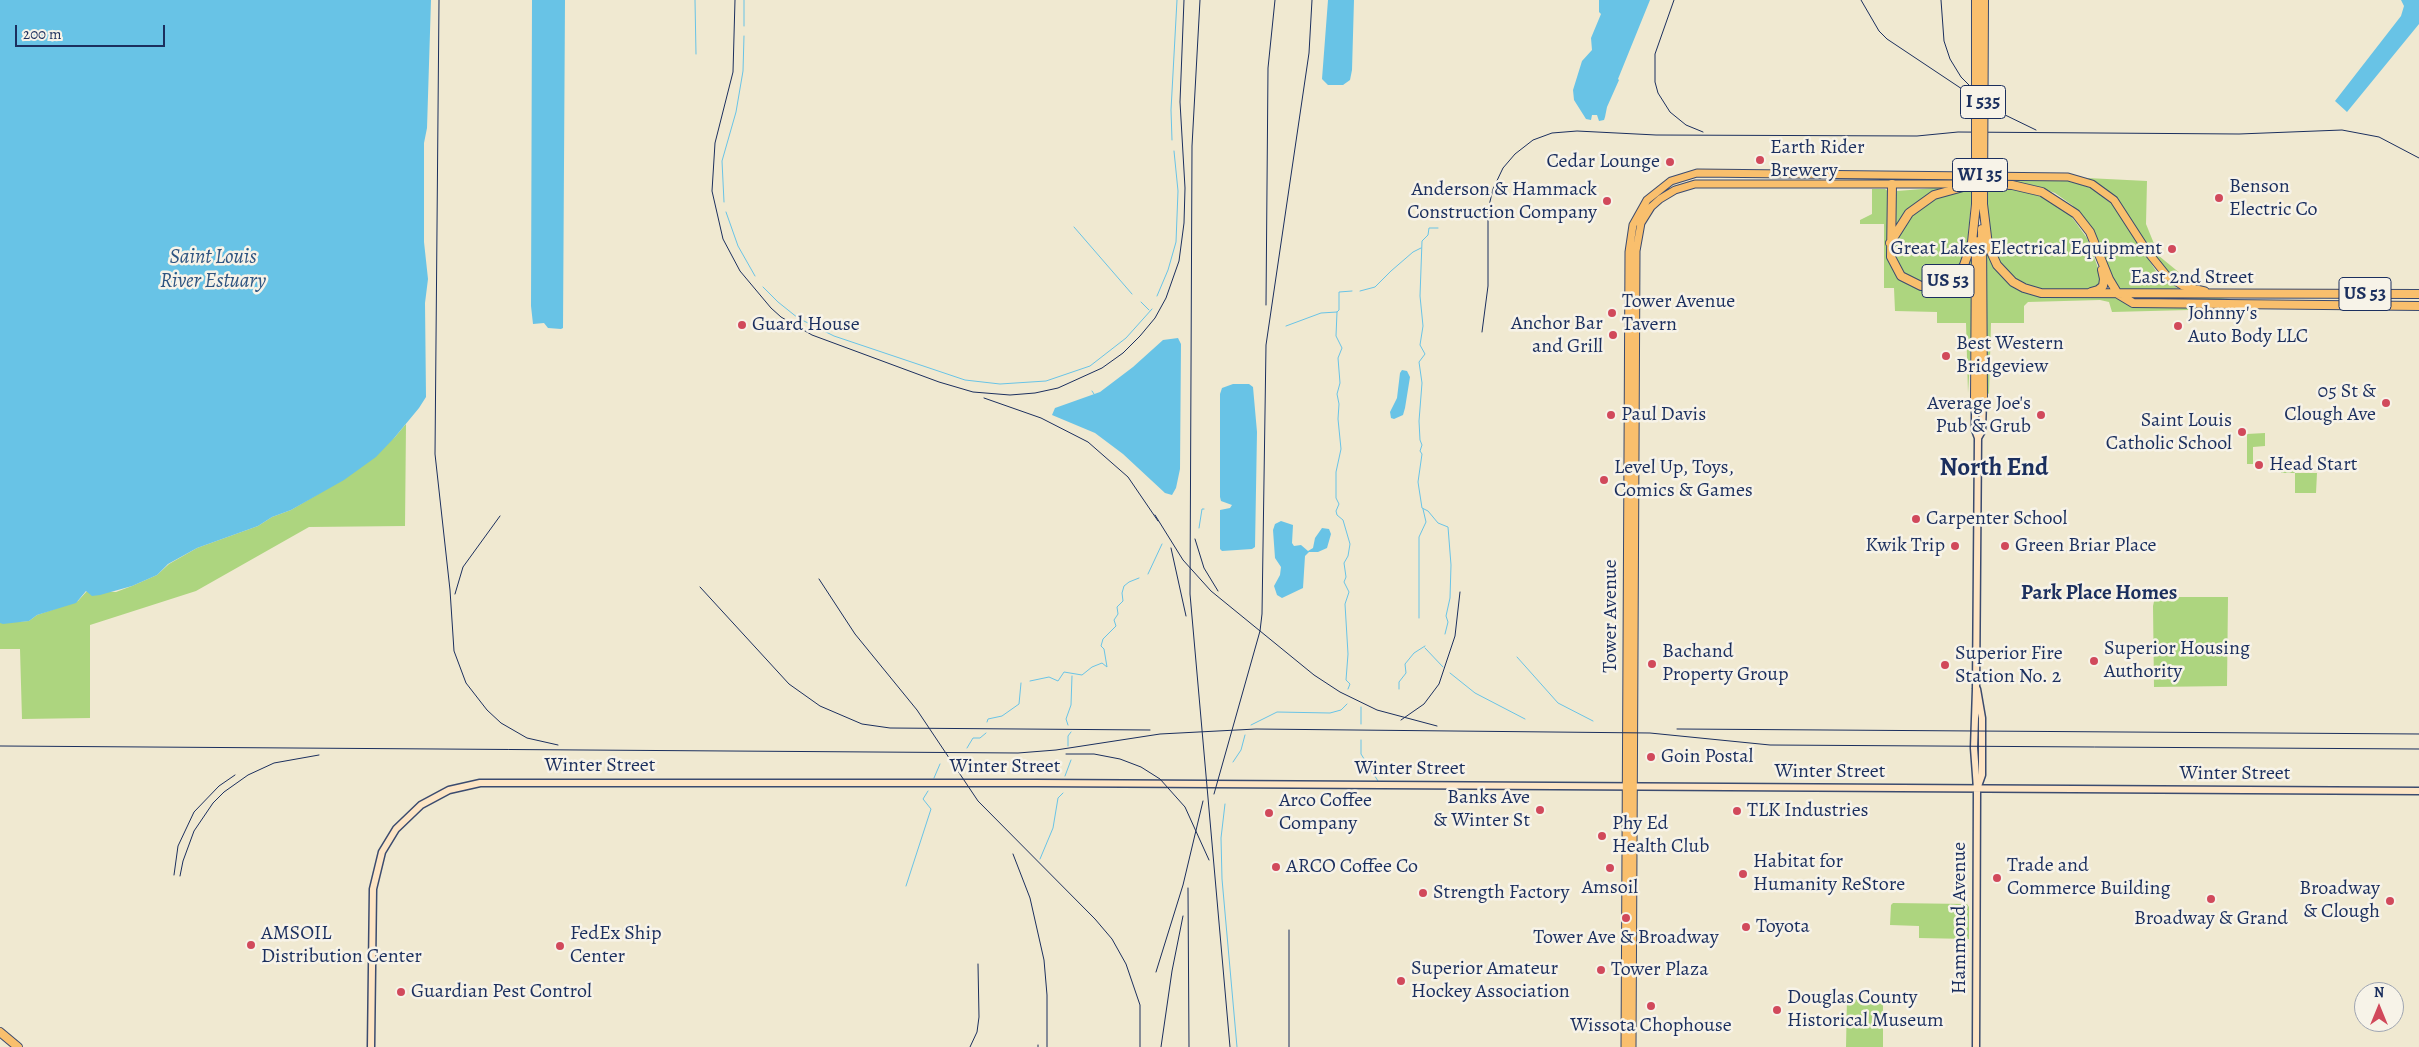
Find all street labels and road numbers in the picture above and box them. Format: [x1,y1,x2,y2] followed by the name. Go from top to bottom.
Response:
[1960,85,2006,118] road number: I 535
[1952,158,2008,192] road number: WI 35
[1922,264,1974,298] road number: US 53
[2130,266,2254,290] street label: East 2nd Street
[2339,278,2391,310] road number: US 53
[1599,559,1623,673] street label: Tower Avenue
[545,754,655,778] street label: Winter Street
[950,755,1060,779] street label: Winter Street
[1355,757,1465,781] street label: Winter Street
[1775,760,1885,784] street label: Winter Street
[2180,762,2290,786] street label: Winter Street
[1948,842,1972,994] street label: Hammond Avenue

